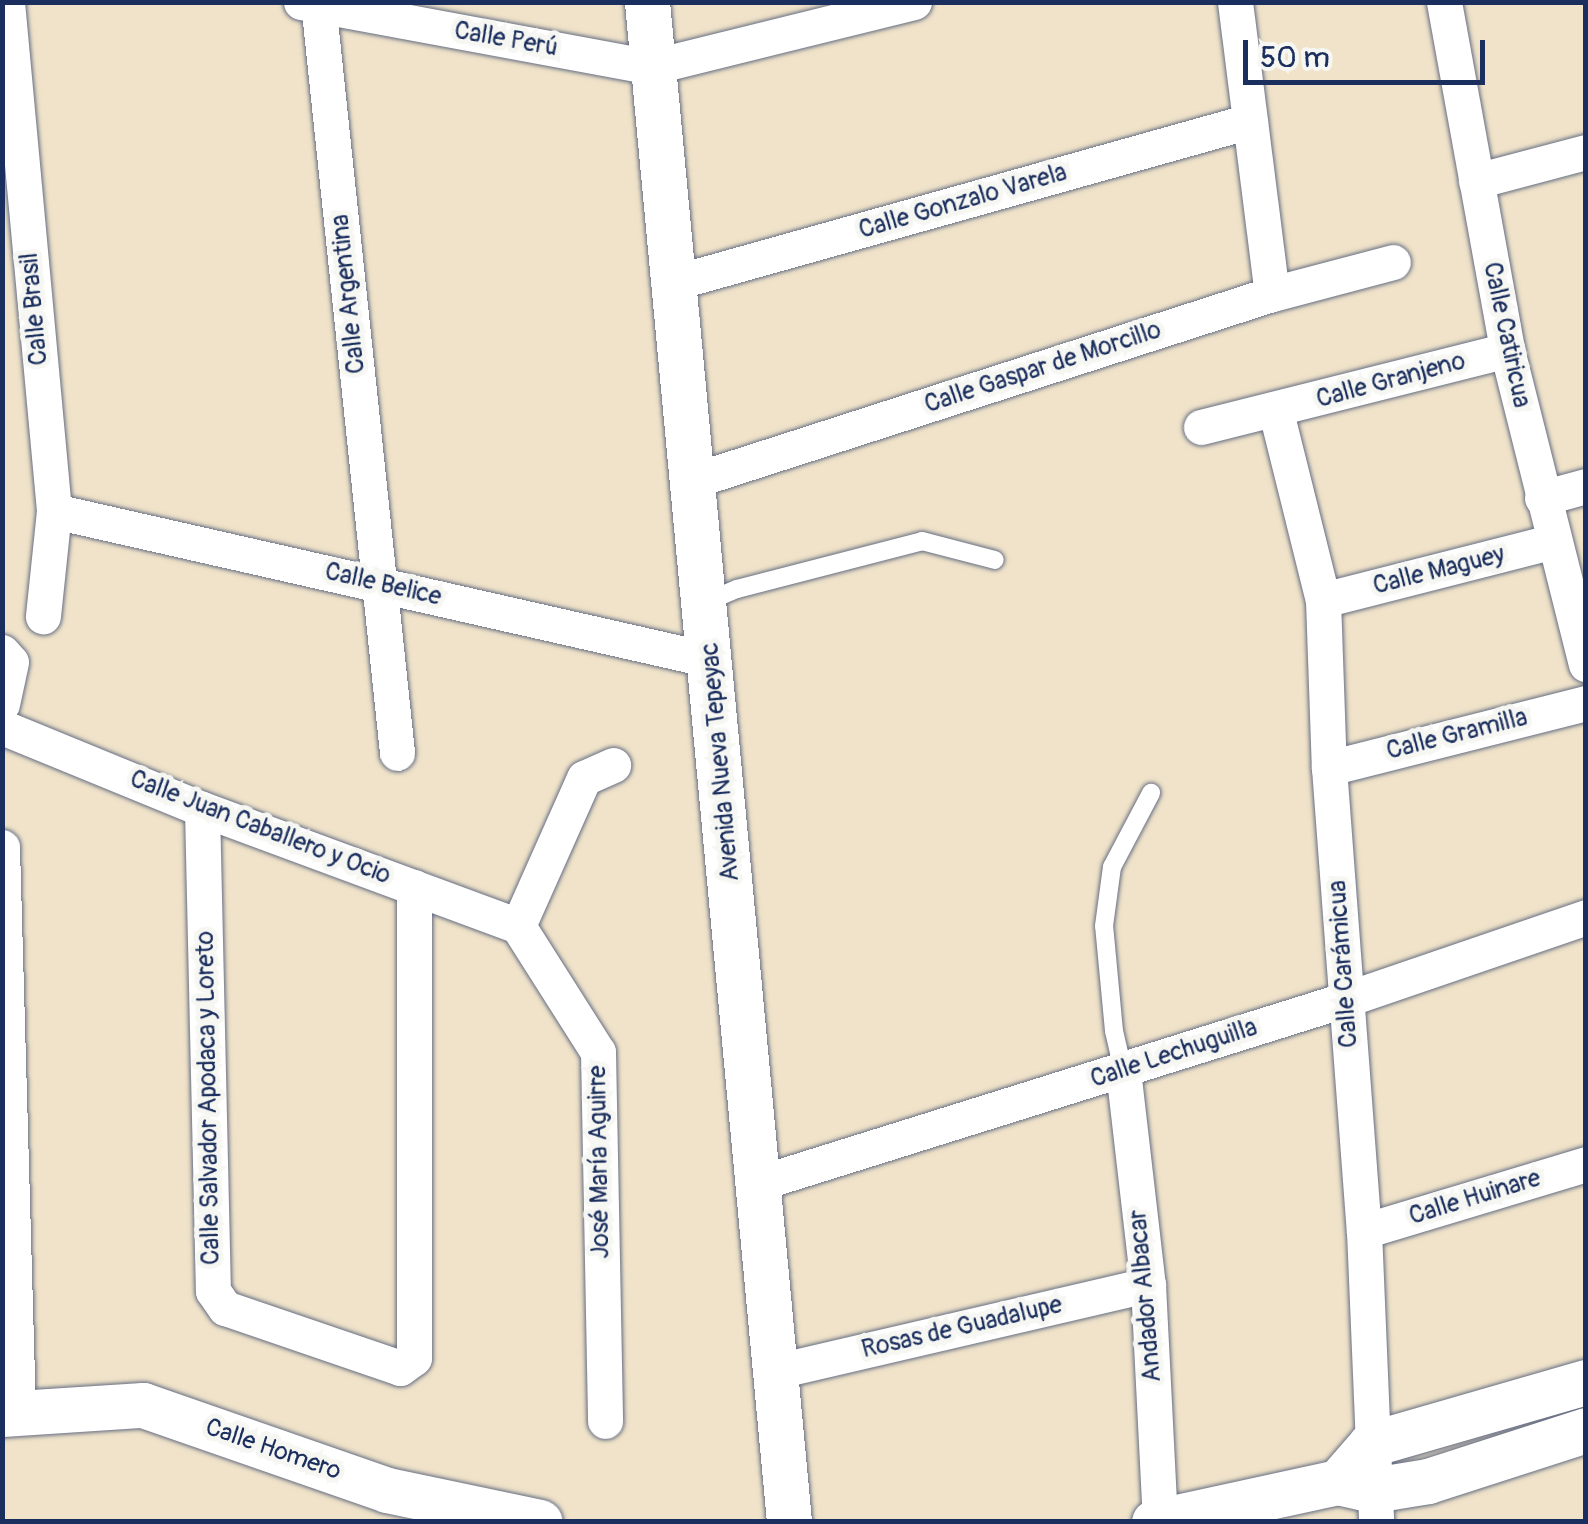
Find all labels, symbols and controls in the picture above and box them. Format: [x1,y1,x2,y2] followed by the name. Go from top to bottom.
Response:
[452,16,560,64] street label: Calle Perú
[1248,20,1490,82] scale bar
[1260,39,1330,76] text: 50 m
[856,158,1070,246] street label: Calle Gonzalo Varela
[326,213,372,375] street label: Calle Argentina
[15,251,55,367] street label: Calle Brasil
[1476,260,1536,410] street label: Calle Catiricua
[921,316,1165,420] street label: Calle Gaspar de Morcillo
[1313,347,1469,415] street label: Calle Granjeno
[1370,540,1508,602] street label: Calle Maguey
[322,557,444,613] street label: Calle Belice
[696,641,746,883] street label: Avenida Nueva Tepeyac
[1384,703,1530,767] street label: Calle Gramilla
[125,764,395,892] street label: Calle Juan Caballero y Ocio
[1323,879,1365,1049] street label: Calle Carámicua
[191,931,227,1265] street label: Calle Salvador Apodaca y Loreto
[1087,1013,1261,1095] street label: Calle Lechuguilla
[583,1065,617,1259] street label: José María Aguirre
[1406,1164,1544,1232] street label: Calle Huinare
[1124,1208,1168,1384] street label: Andador Albacar
[859,1290,1065,1366] street label: Rosas de Guadalupe
[201,1413,345,1487] street label: Calle Homero

